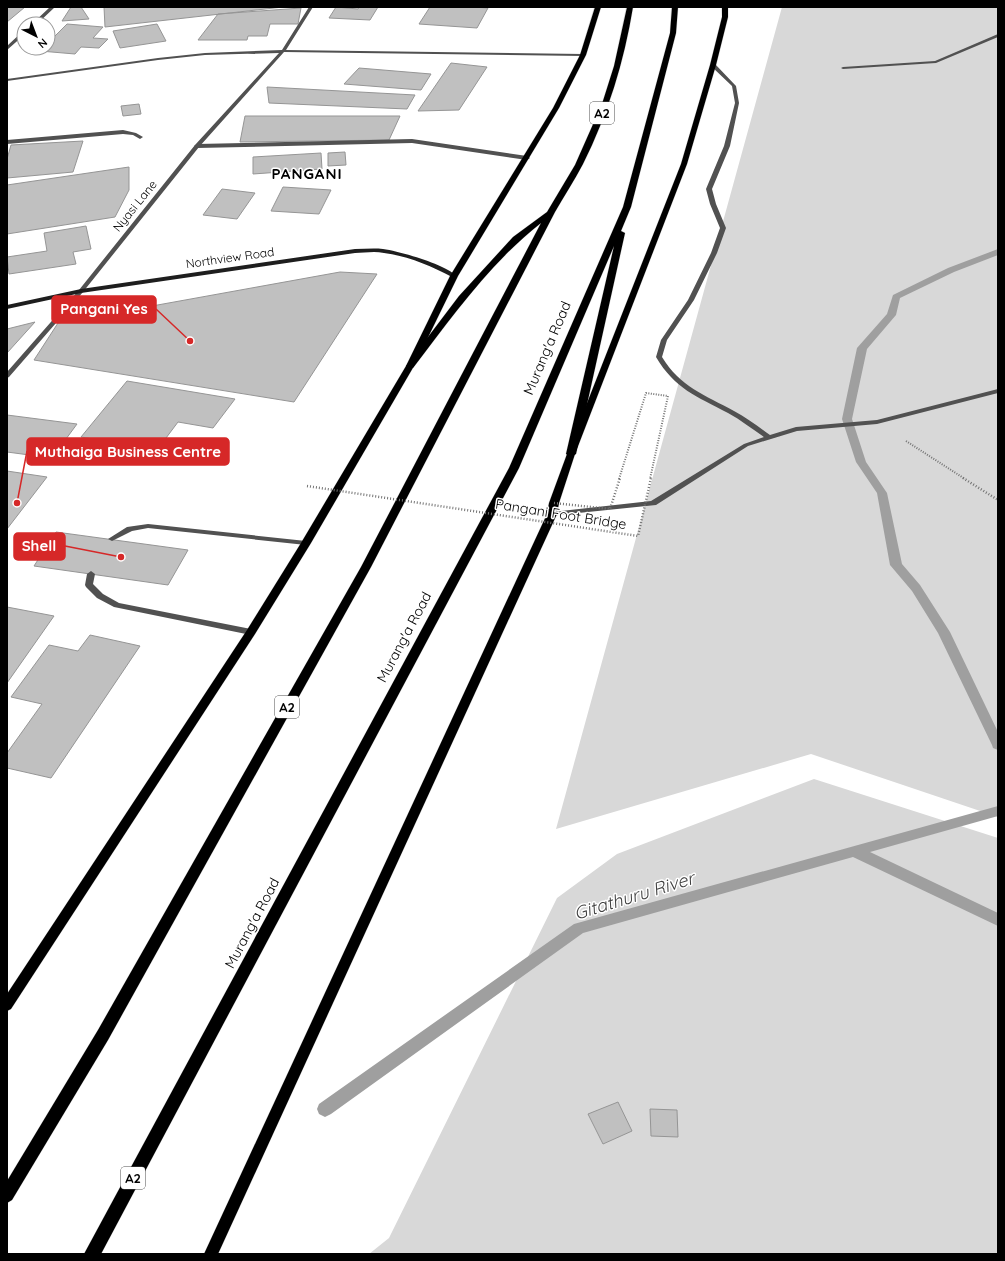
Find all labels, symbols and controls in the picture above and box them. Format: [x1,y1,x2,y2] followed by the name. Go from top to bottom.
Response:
[16,16,56,56] north arrow
[35,36,50,51] text: N
[590,102,614,124] road number: A2
[271,164,343,183] district label: PANGANI
[109,177,160,234] street label: Nyasi Lane
[185,244,275,271] street label: Northview Road
[52,296,156,323] callout: Pangani Yes
[60,299,148,318] text: Pangani Yes
[519,299,575,397] street label: Murang'a Road
[27,438,229,465] callout: Muthaiga Business Centre
[35,442,221,461] text: Muthaiga Business Centre
[494,495,628,533] street label: Pangani Foot Bridge
[14,533,65,560] callout: Shell
[22,536,56,555] text: Shell
[373,589,435,685] street label: Murang'a Road
[275,696,299,718] road number: A2
[571,866,699,925] water label: Gitathuru River
[221,875,283,971] street label: Murang'a Road
[121,1167,145,1189] road number: A2

